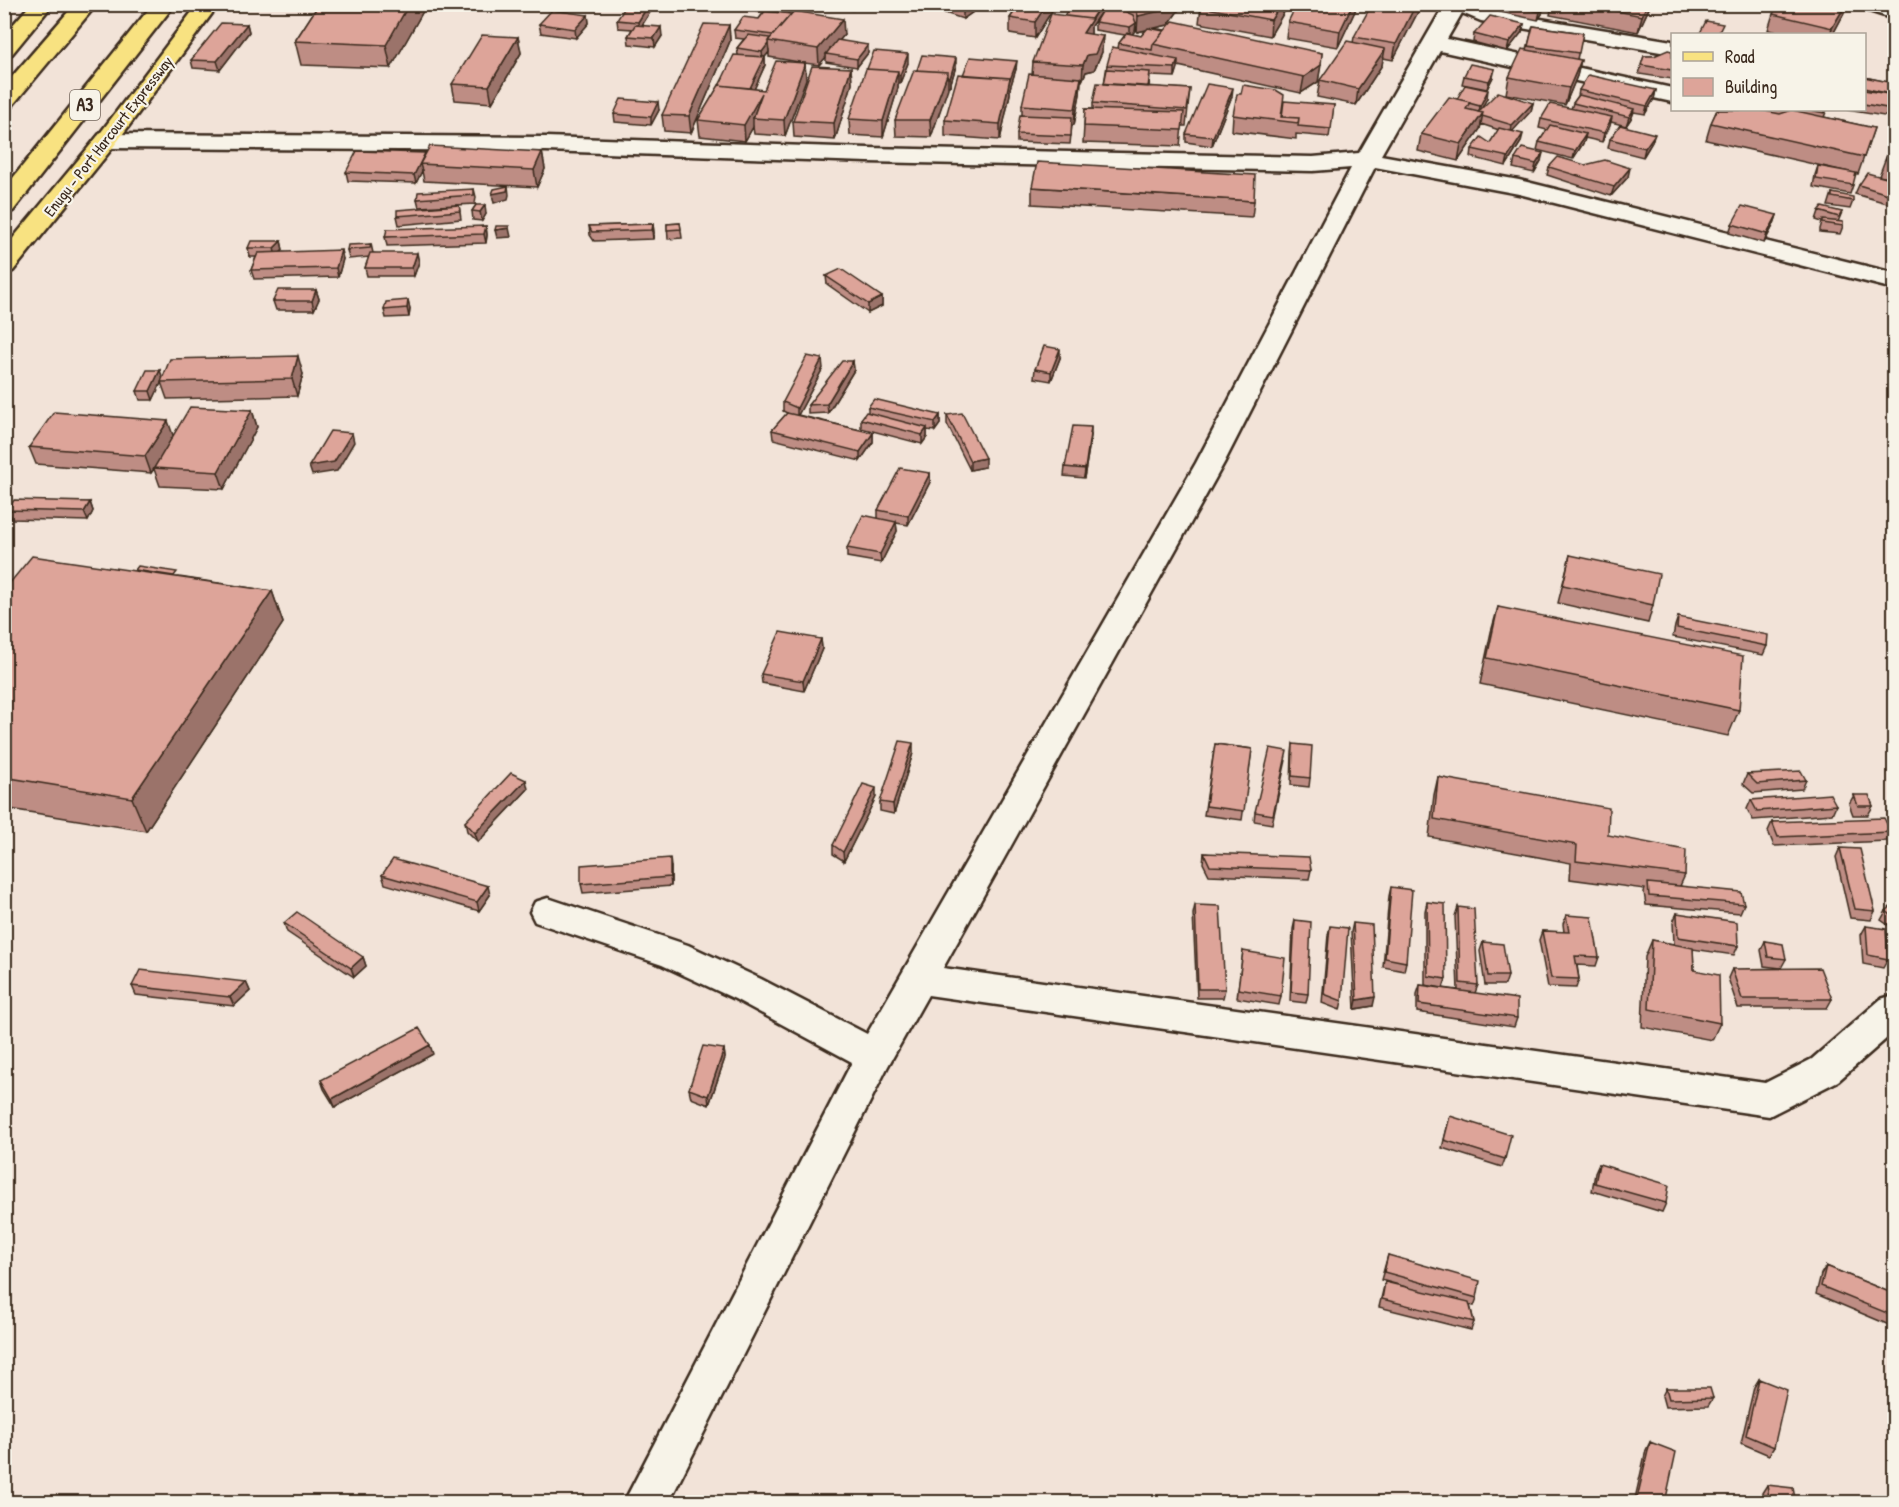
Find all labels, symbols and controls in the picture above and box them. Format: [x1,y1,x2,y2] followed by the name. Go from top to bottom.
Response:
[1671,33,1866,111] legend
[1725,44,1755,69] text: Road
[38,51,178,221] street label: Enugu - Port Harcourt Expressway
[1725,74,1777,99] text: Building
[70,90,100,120] road number: A3

